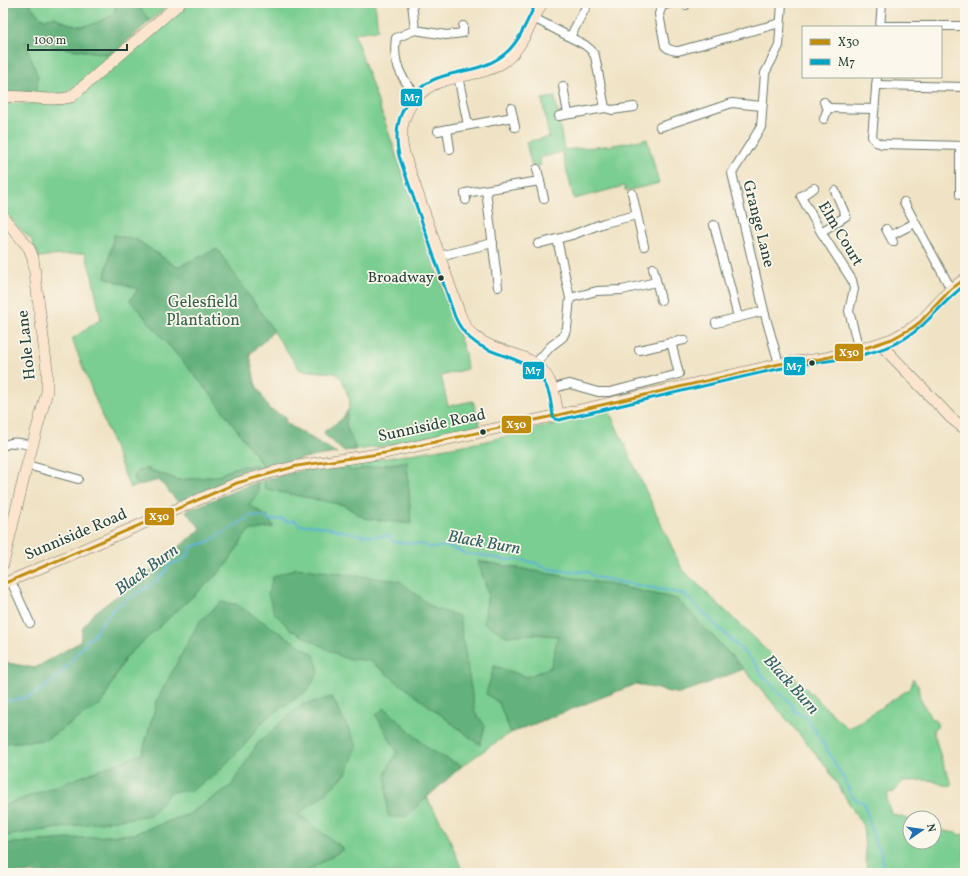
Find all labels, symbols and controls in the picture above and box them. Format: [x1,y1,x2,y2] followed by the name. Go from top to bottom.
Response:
[28,26,127,52] scale bar
[802,26,942,78] legend
[34,33,67,49] text: 100 m
[838,35,859,51] text: X30
[838,55,855,71] text: M7
[400,88,423,107] line badge: M7
[404,91,420,106] text: M7
[737,178,779,270] street label: Grange Lane
[812,197,868,271] street label: Elm Court
[368,268,434,289] place label: Broadway
[436,273,446,283] marker: Broadway
[166,292,240,332] park label: Gelesfield Plantation
[12,309,42,381] street label: Hole Lane
[834,343,864,362] line badge: X30
[839,346,859,361] text: X30
[783,356,806,376] line badge: M7
[807,358,817,368] unlabelled marker
[786,360,802,375] text: M7
[522,361,545,380] line badge: M7
[525,364,541,379] text: M7
[376,404,488,448] street label: Sunniside Road
[501,415,532,434] line badge: X30
[506,418,526,433] text: X30
[478,427,488,437] unlabelled marker
[21,504,131,566] street label: Sunniside Road
[144,507,175,526] line badge: X30
[149,510,169,525] text: X30
[446,525,522,561] water label: Black Burn
[111,539,184,601] water label: Black Burn
[758,650,824,720] water label: Black Burn
[902,810,942,850] north arrow
[922,823,938,834] text: N

